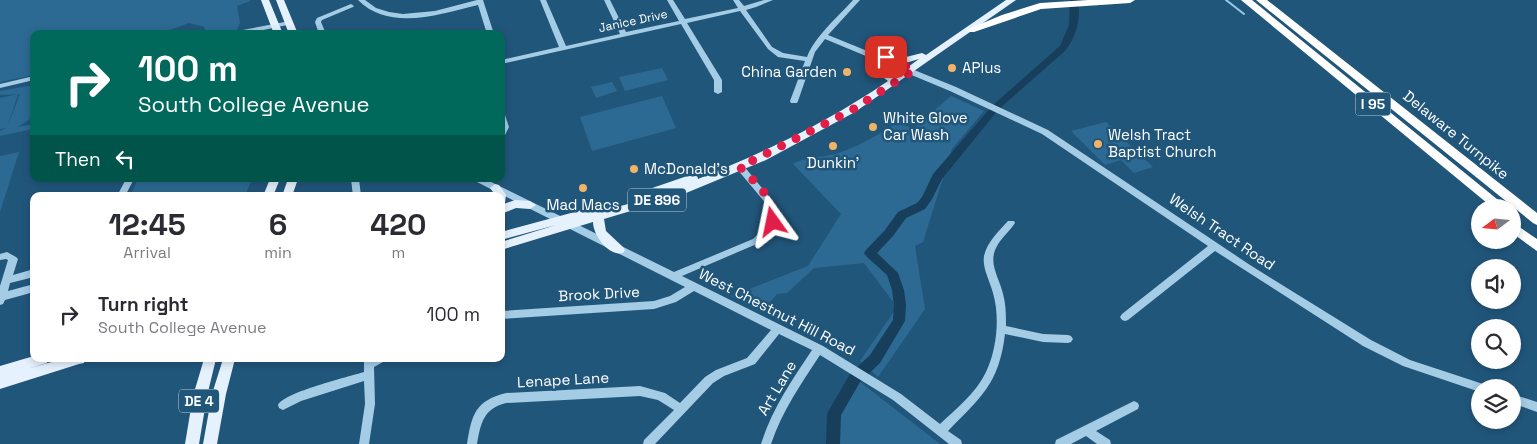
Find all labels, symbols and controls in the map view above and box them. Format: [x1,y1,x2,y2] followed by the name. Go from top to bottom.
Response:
[597,6,669,36] street label: Janice Drive
[865,36,907,78] pin
[872,43,900,71] icon: arrive
[138,47,238,91] text: 100 m
[55,50,120,115] icon: right
[962,58,1001,77] place label: APlus
[741,62,837,81] place label: China Garden
[946,62,958,74] marker: APlus
[841,66,853,78] marker: China Garden
[1400,86,1513,183] street label: Delaware Turnpike
[138,90,370,118] text: South College Avenue
[1356,92,1390,116] road number: I 95
[883,108,968,144] place label: White Glove Car Wash
[867,121,879,133] marker: White Glove Car Wash
[1108,125,1216,161] place label: Welsh Tract Baptist Church
[1092,138,1104,150] marker: Welsh Tract Baptist Church
[827,140,839,152] marker: Dunkin'
[111,145,139,173] icon: left
[55,147,101,172] text: Then
[807,153,859,172] place label: Dunkin'
[644,159,728,178] place label: McDonald's
[628,163,640,175] marker: McDonald's
[577,182,589,194] marker: Mad Macs
[628,188,686,212] road number: DE 896
[1166,189,1279,274] street label: Welsh Tract Road
[546,195,620,214] place label: Mad Macs
[746,195,798,247] position arrow
[1471,199,1521,249] north arrow
[1471,199,1521,429] map controls
[108,205,186,244] text: 12:45
[269,205,287,244] text: 6
[370,205,427,244] text: 420
[123,242,171,263] text: Arrival
[264,242,292,263] text: min
[392,242,405,263] text: m
[1471,259,1521,309] button: sound
[696,264,859,359] street label: West Chestnut Hill Road
[558,282,640,305] street label: Brook Drive
[98,292,188,317] text: Turn right
[55,301,83,329] icon: right
[426,302,480,327] text: 100 m
[98,317,266,338] text: South College Avenue
[1471,319,1521,369] button: search
[753,357,800,419] street label: Art Lane
[516,368,610,391] street label: Lenape Lane
[1471,379,1521,429] button: layers
[179,390,219,412] road number: DE 4

